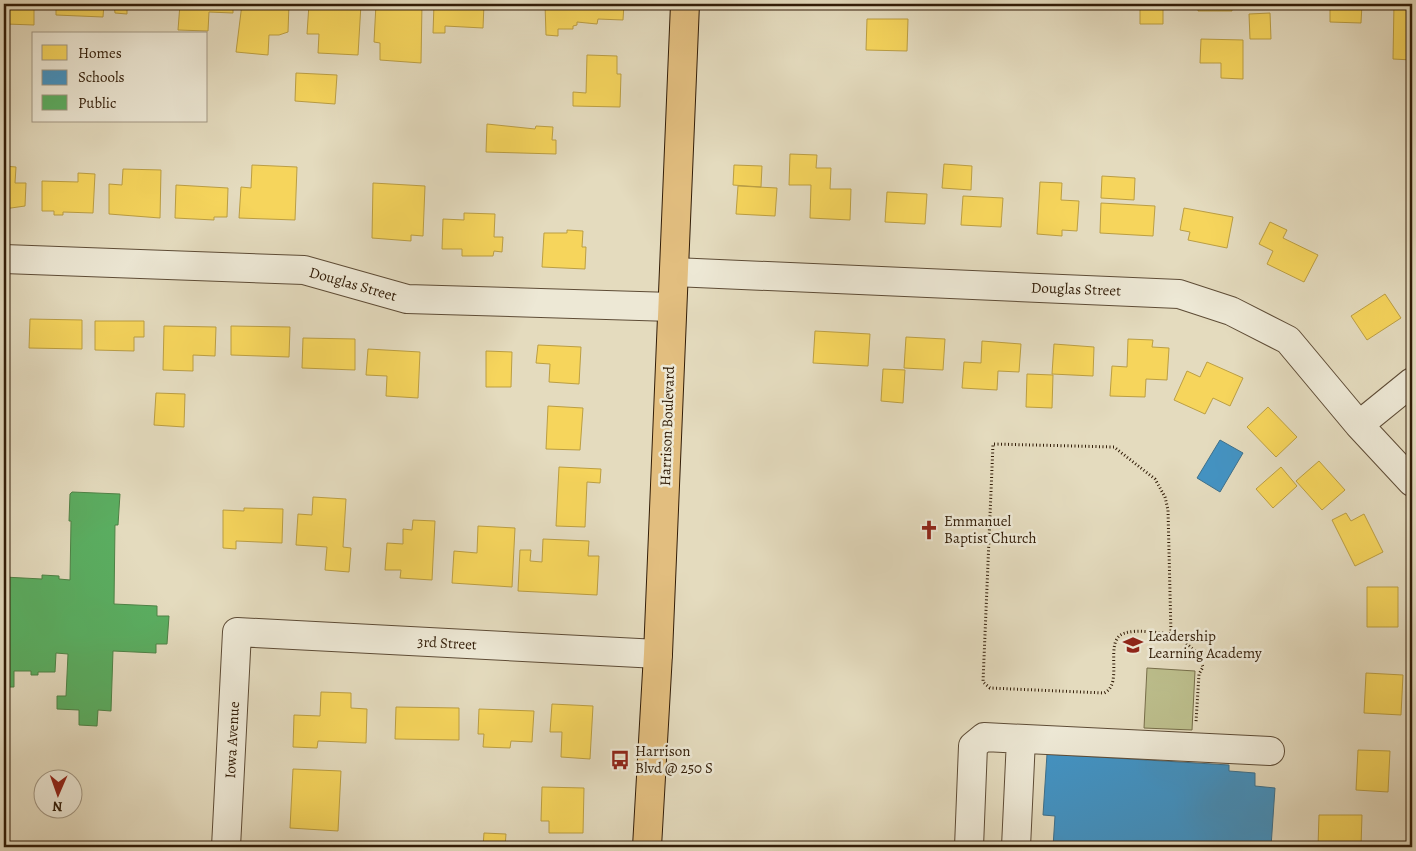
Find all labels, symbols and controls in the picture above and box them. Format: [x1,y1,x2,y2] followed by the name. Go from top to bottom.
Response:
[32,32,208,122] legend
[78,43,122,63] text: Homes
[78,67,125,87] text: Schools
[78,93,116,113] text: Public
[307,262,399,306] street label: Douglas Street
[1031,277,1121,301] street label: Douglas Street
[655,365,679,486] street label: Harrison Boulevard
[944,511,1036,548] place label: Emmanuel Baptist Church
[918,519,940,541] church icon: Emmanuel Baptist Church
[1148,626,1262,663] place label: Leadership Learning Academy
[417,631,477,655] street label: 3rd Street
[1122,634,1144,656] school or university icon: Leadership Learning Academy
[220,701,244,779] street label: Iowa Avenue
[635,741,713,778] place label: Harrison Blvd @ 250 S
[609,749,631,771] bus stop icon: Harrison Blvd @ 250 S
[32,768,82,818] north arrow
[52,797,63,816] text: N

